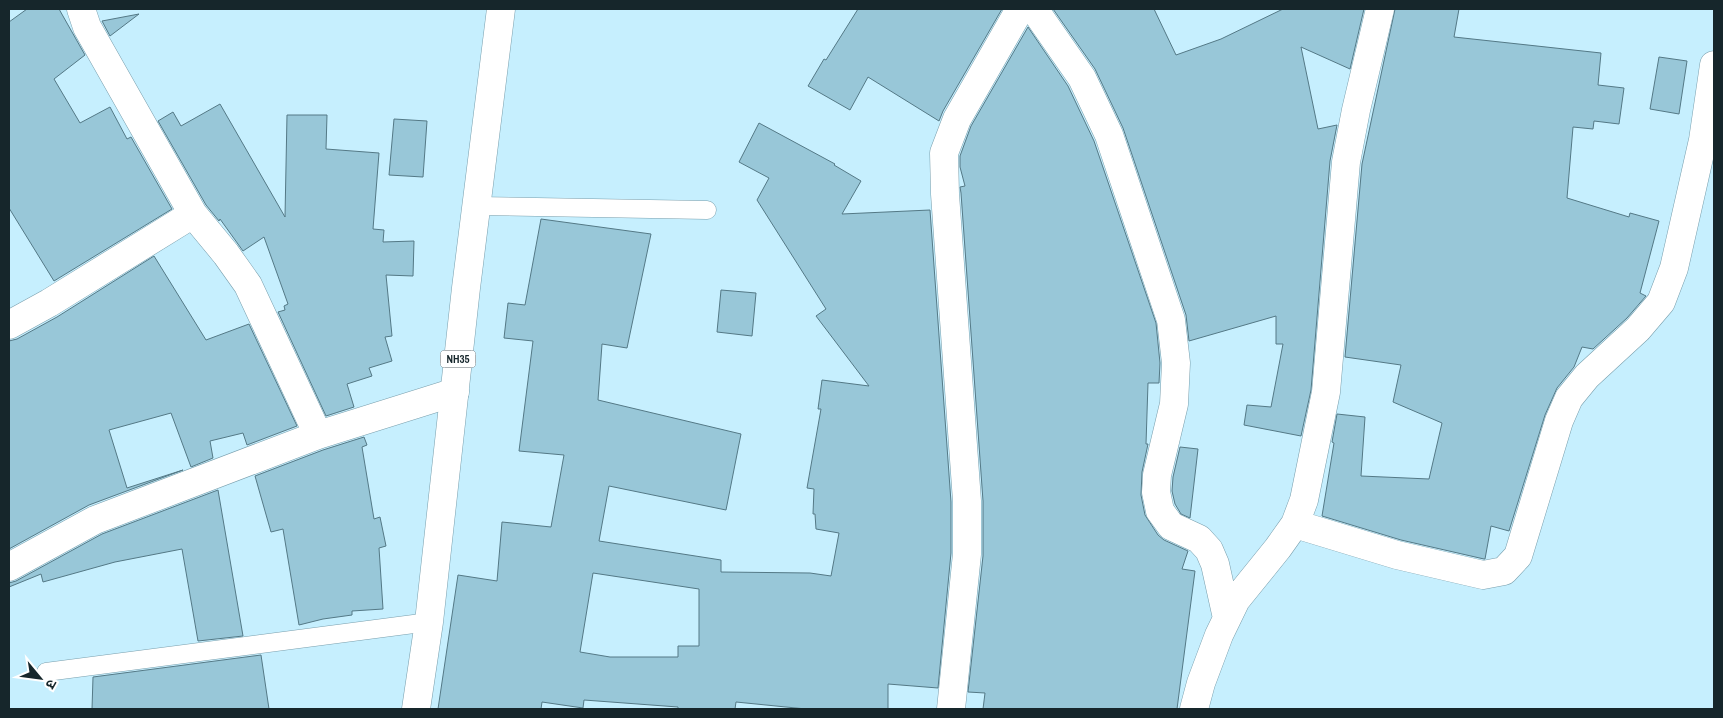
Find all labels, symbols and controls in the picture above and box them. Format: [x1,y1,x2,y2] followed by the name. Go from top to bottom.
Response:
[440,350,476,368] road number: NH35
[15,653,65,703] north arrow
[41,676,61,693] text: उ

